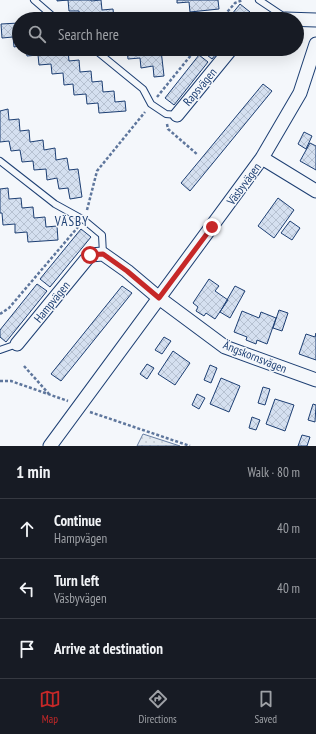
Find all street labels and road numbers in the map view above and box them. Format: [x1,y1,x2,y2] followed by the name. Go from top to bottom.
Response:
[180,65,220,109] street label: Rapsvägen
[223,160,264,209] street label: Väsbyvägen
[30,278,73,325] street label: Hampvägen
[221,337,289,376] street label: Ängskornsvägen

